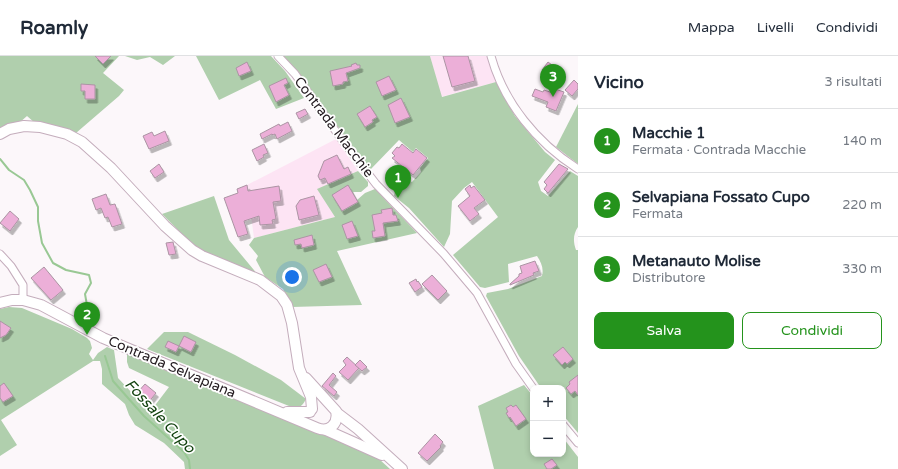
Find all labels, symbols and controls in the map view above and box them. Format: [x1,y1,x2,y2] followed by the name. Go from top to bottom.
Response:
[20,17,88,39] text: Roamly
[688,19,735,36] text: Mappa
[757,19,794,36] text: Livelli
[816,19,878,36] text: Condividi
[540,64,566,97] pin: 3
[594,72,644,93] text: Vicino
[291,73,377,181] street label: Contrada Macchie
[825,74,882,90] text: 3 risultati
[632,124,706,142] text: Macchie 1
[603,133,611,149] text: 1
[842,133,882,149] text: 140 m
[632,142,806,158] text: Fermata · Contrada Macchie
[385,165,411,198] pin: 1
[632,188,810,206] text: Selvapiana Fossato Cupo
[603,197,611,213] text: 2
[842,197,882,213] text: 220 m
[632,206,683,222] text: Fermata
[632,252,761,270] text: Metanauto Molise
[603,261,611,277] text: 3
[842,261,882,277] text: 330 m
[282,267,302,287] your location
[632,270,705,286] text: Distributore
[74,302,100,335] pin: 2
[594,312,734,349] button: Salva
[742,312,882,349] button: Condividi
[106,332,238,402] street label: Contrada Selvapiana
[121,375,199,457] water label: Fossale Cupo
[530,385,566,457] map controls
[530,385,566,421] button: +
[530,421,566,457] button: −

